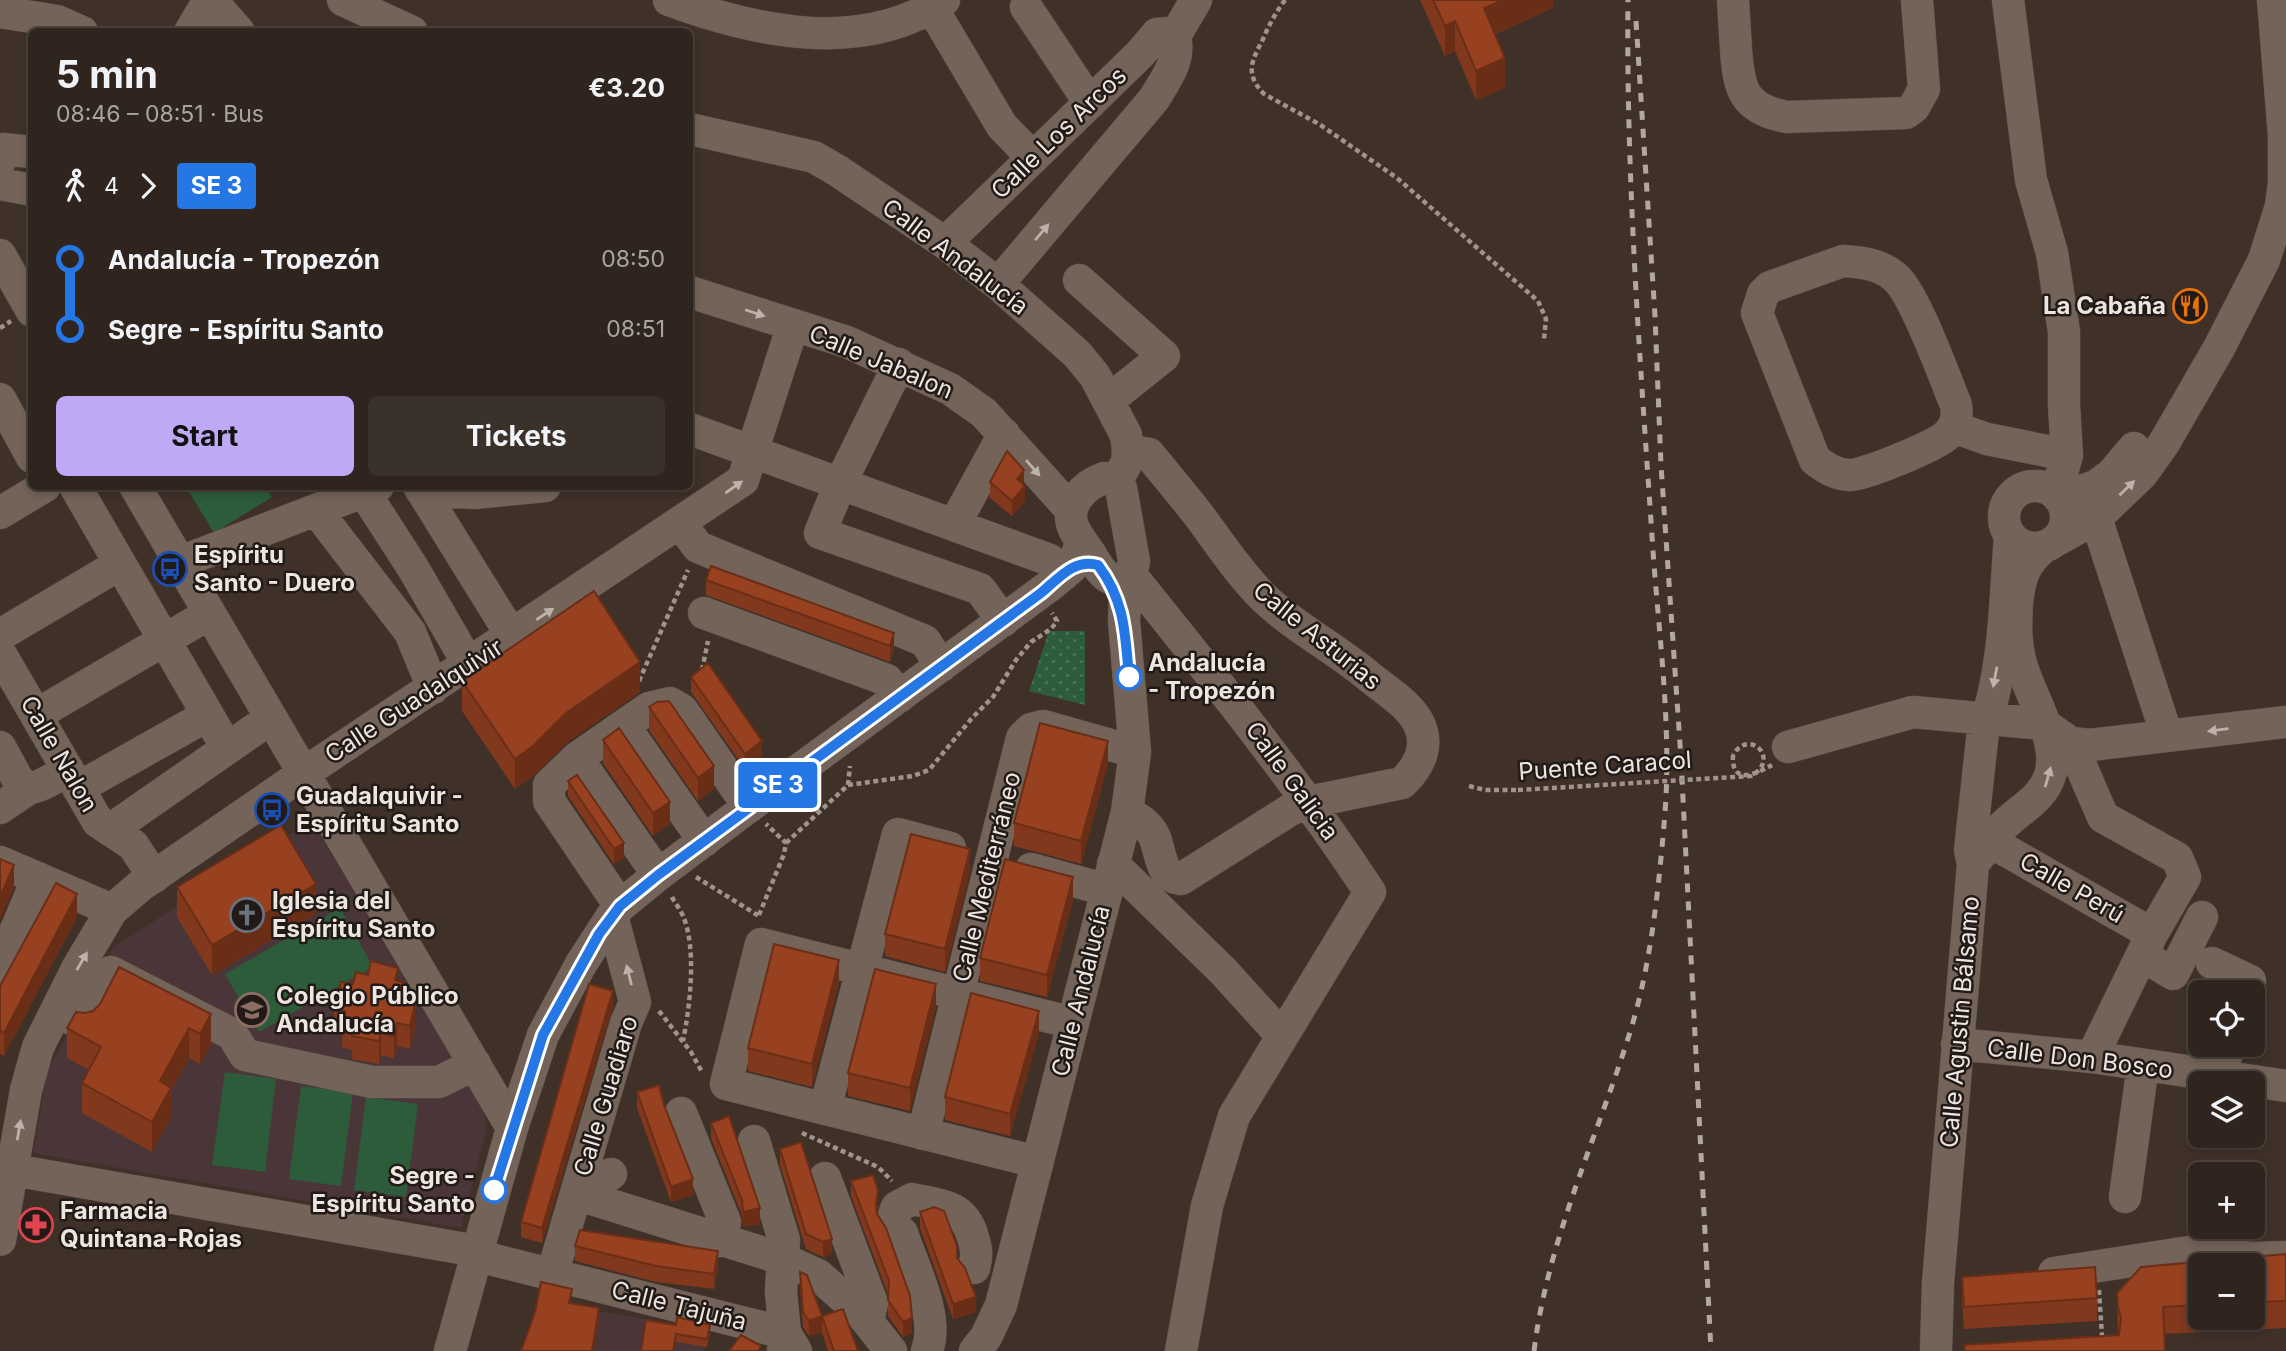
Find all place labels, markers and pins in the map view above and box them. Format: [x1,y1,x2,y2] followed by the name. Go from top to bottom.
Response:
[2171,287,2209,325] restaurant icon: La Cabaña
[2043,291,2166,320] place label: La Cabaña
[194,540,355,597] place label: Espíritu Santo - Duero
[151,550,189,588] bus stop icon: Espíritu Santo - Duero
[1148,648,1275,705] place label: Andalucía - Tropezón
[1116,664,1142,690] marker: Andalucía - Tropezón
[296,781,463,838] place label: Guadalquivir - Espíritu Santo
[253,791,291,829] bus stop icon: Guadalquivir - Espíritu Santo
[272,886,435,943] place label: Iglesia del Espíritu Santo
[228,896,266,934] church icon: Iglesia del Espíritu Santo
[276,981,459,1038] place label: Colegio Público Andalucía
[233,991,271,1029] school or university icon: Colegio Público Andalucía
[312,1161,475,1218] place label: Segre - Espíritu Santo
[481,1177,507,1203] marker: Segre - Espíritu Santo
[60,1196,242,1253] place label: Farmacia Quintana-Rojas
[17,1206,55,1244] pharmacy icon: Farmacia Quintana-Rojas

